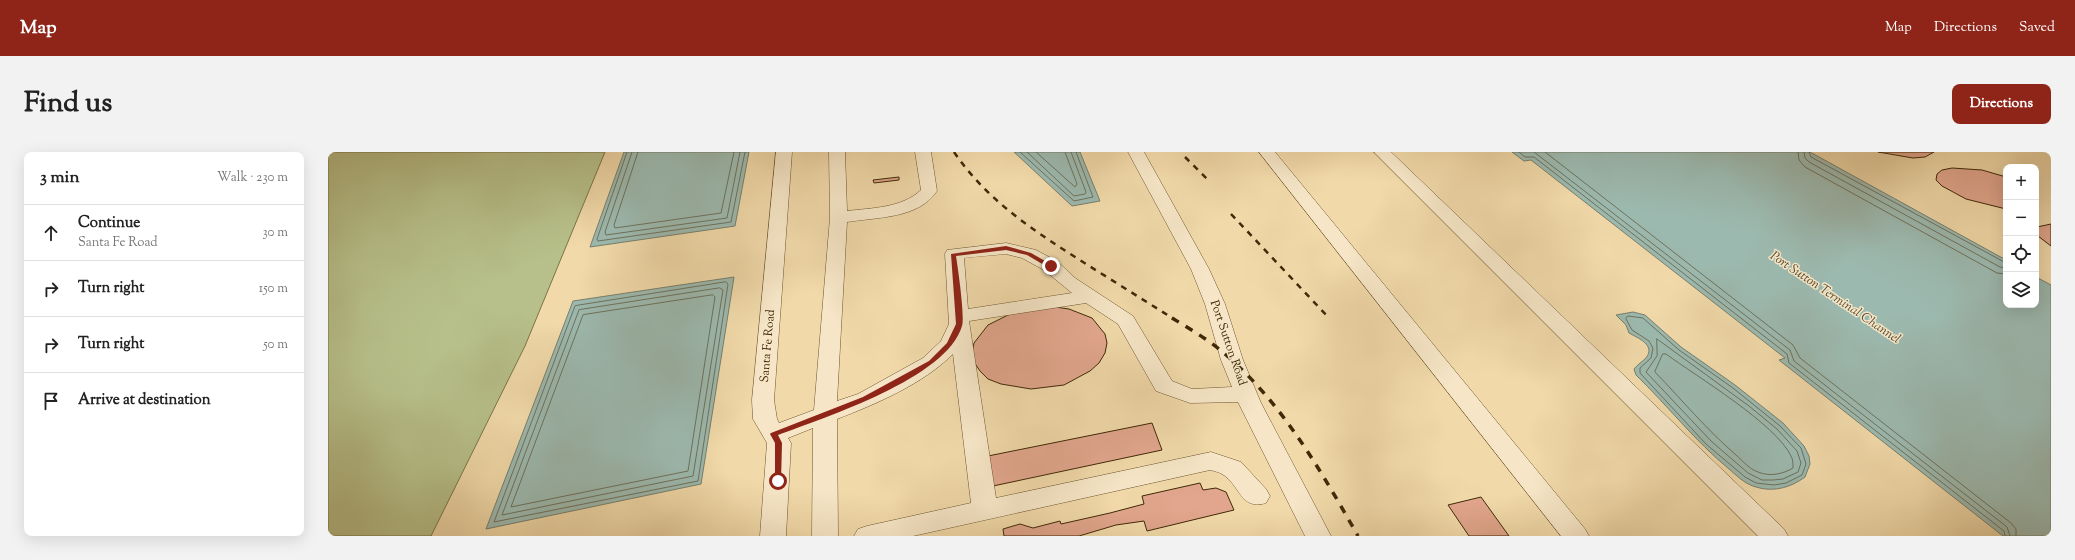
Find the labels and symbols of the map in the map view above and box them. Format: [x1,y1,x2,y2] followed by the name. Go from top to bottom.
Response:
[1766,248,1904,349] water label: Port Sutton Terminal Channel
[1042,257,1060,275] route end
[1205,298,1251,388] street label: Port Sutton Road
[756,308,780,383] street label: Santa Fe Road
[769,472,787,490] route start

